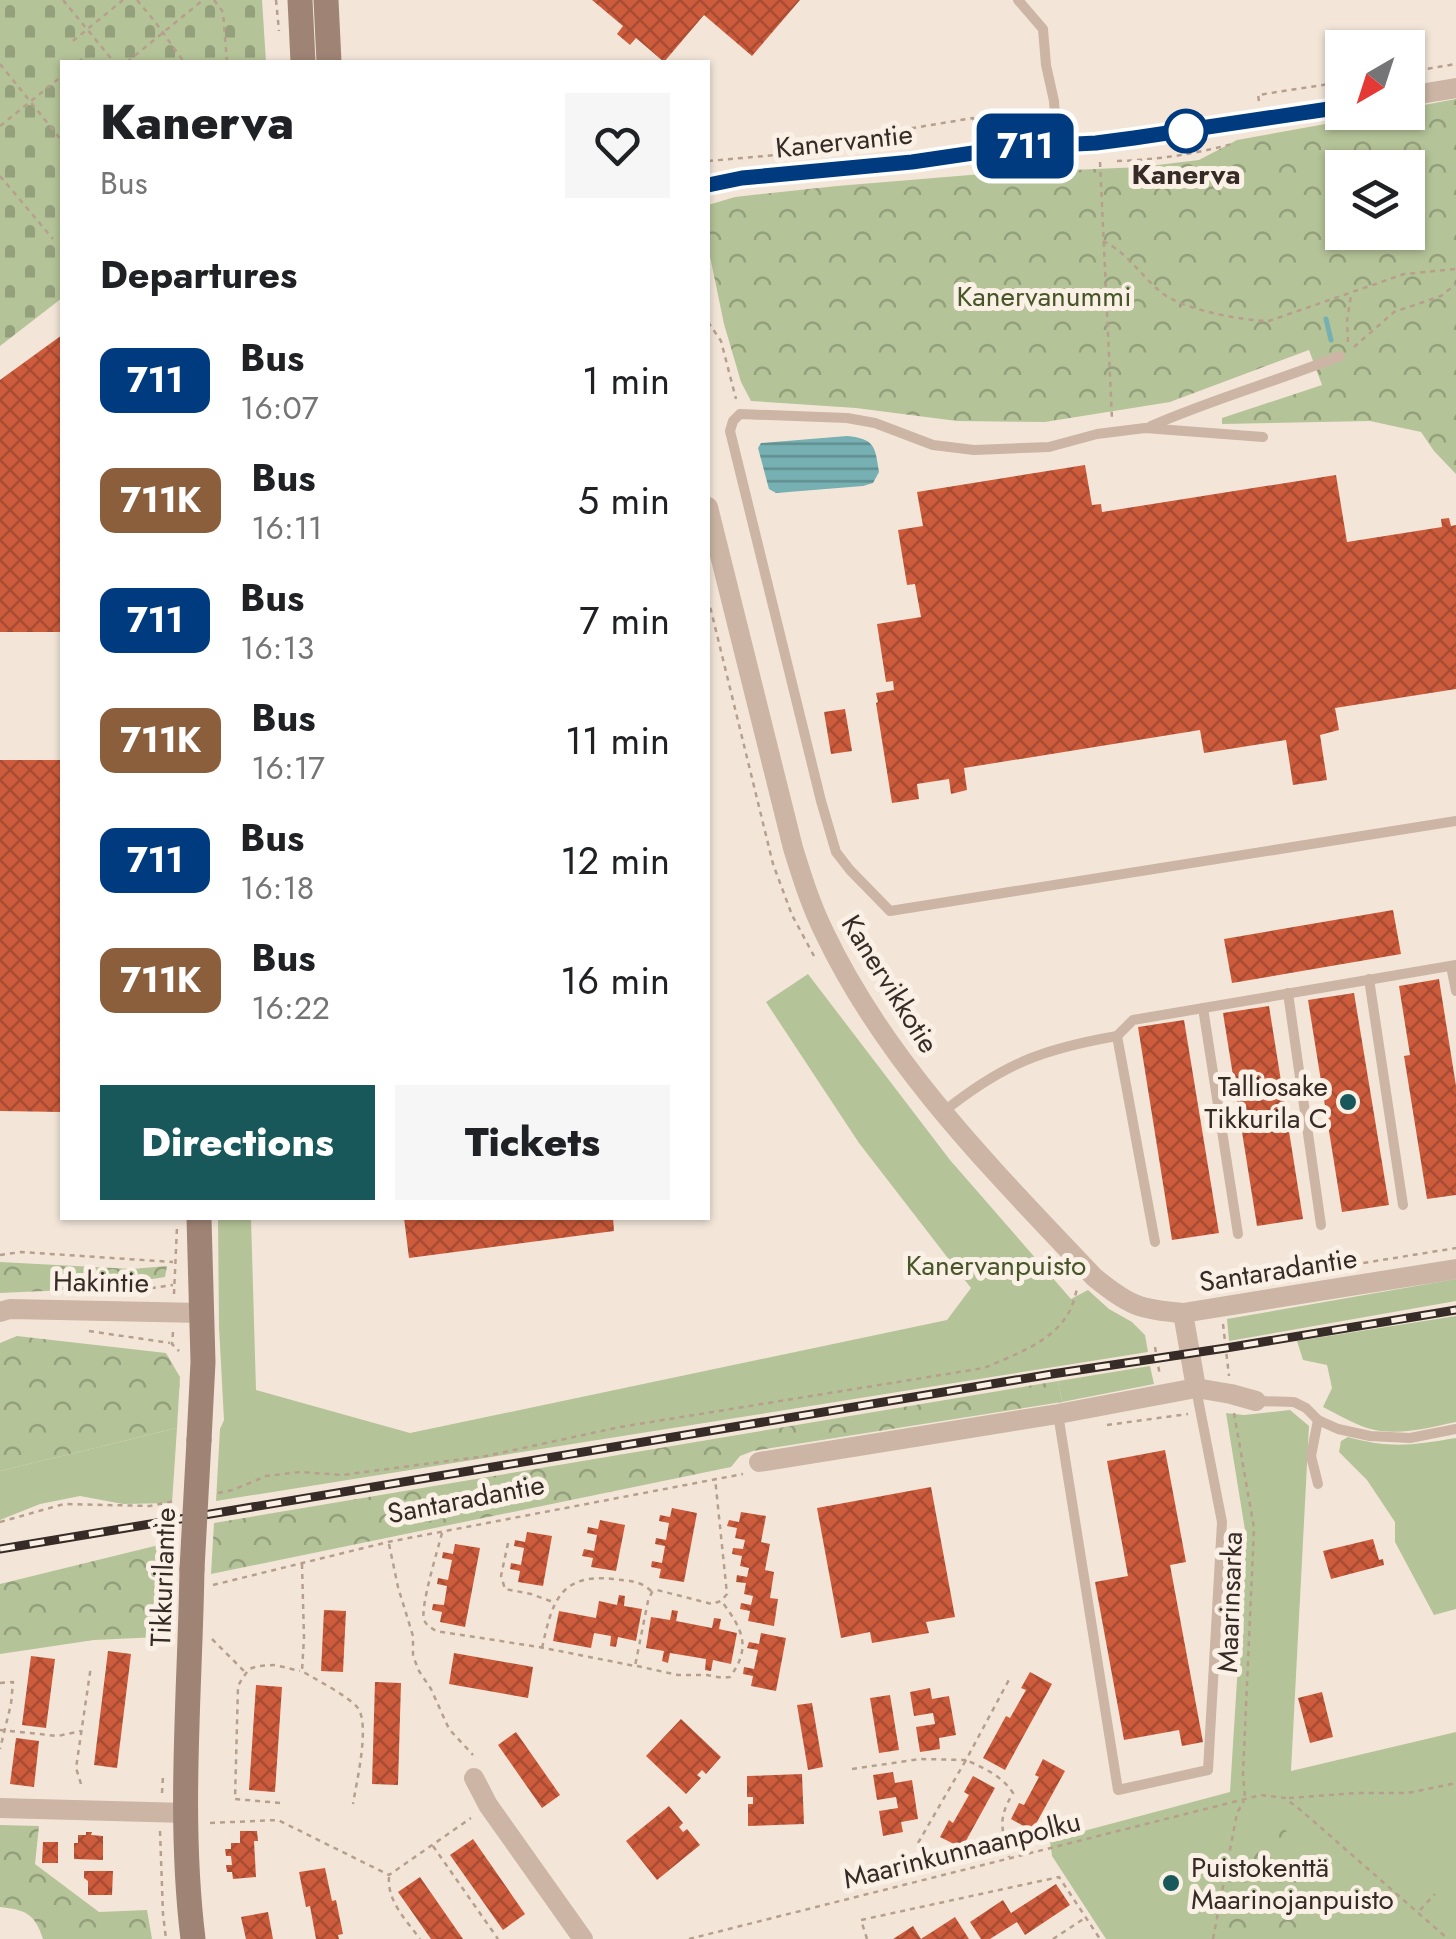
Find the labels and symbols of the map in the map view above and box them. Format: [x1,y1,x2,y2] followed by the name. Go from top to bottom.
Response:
[1325,30,1425,130] north arrow
[1165,110,1207,152] marker: Kanerva
[773,113,915,169] street label: Kanervantie
[968,114,1082,178] line badge: 711
[1131,154,1241,195] place label: Kanerva
[956,276,1132,317] park label: Kanervanummi
[831,907,949,1061] street label: Kanervikkotie
[1204,1066,1328,1139] place label: Talliosake Tikkurila C
[1337,1091,1359,1113] marker: Talliosake Tikkurila C
[1196,1237,1360,1303] street label: Santaradantie
[906,1245,1086,1286] park label: Kanervanpuisto
[53,1261,149,1303] street label: Hakintie
[384,1464,548,1534] street label: Santaradantie
[140,1507,186,1647] street label: Tikkurilantie
[1207,1531,1253,1673] street label: Maarinsarka
[839,1801,1085,1899] street label: Maarinkunnaanpolku
[1191,1847,1394,1920] place label: Puistokenttä Maarinojanpuisto
[1160,1872,1182,1894] marker: Puistokenttä Maarinojanpuisto

